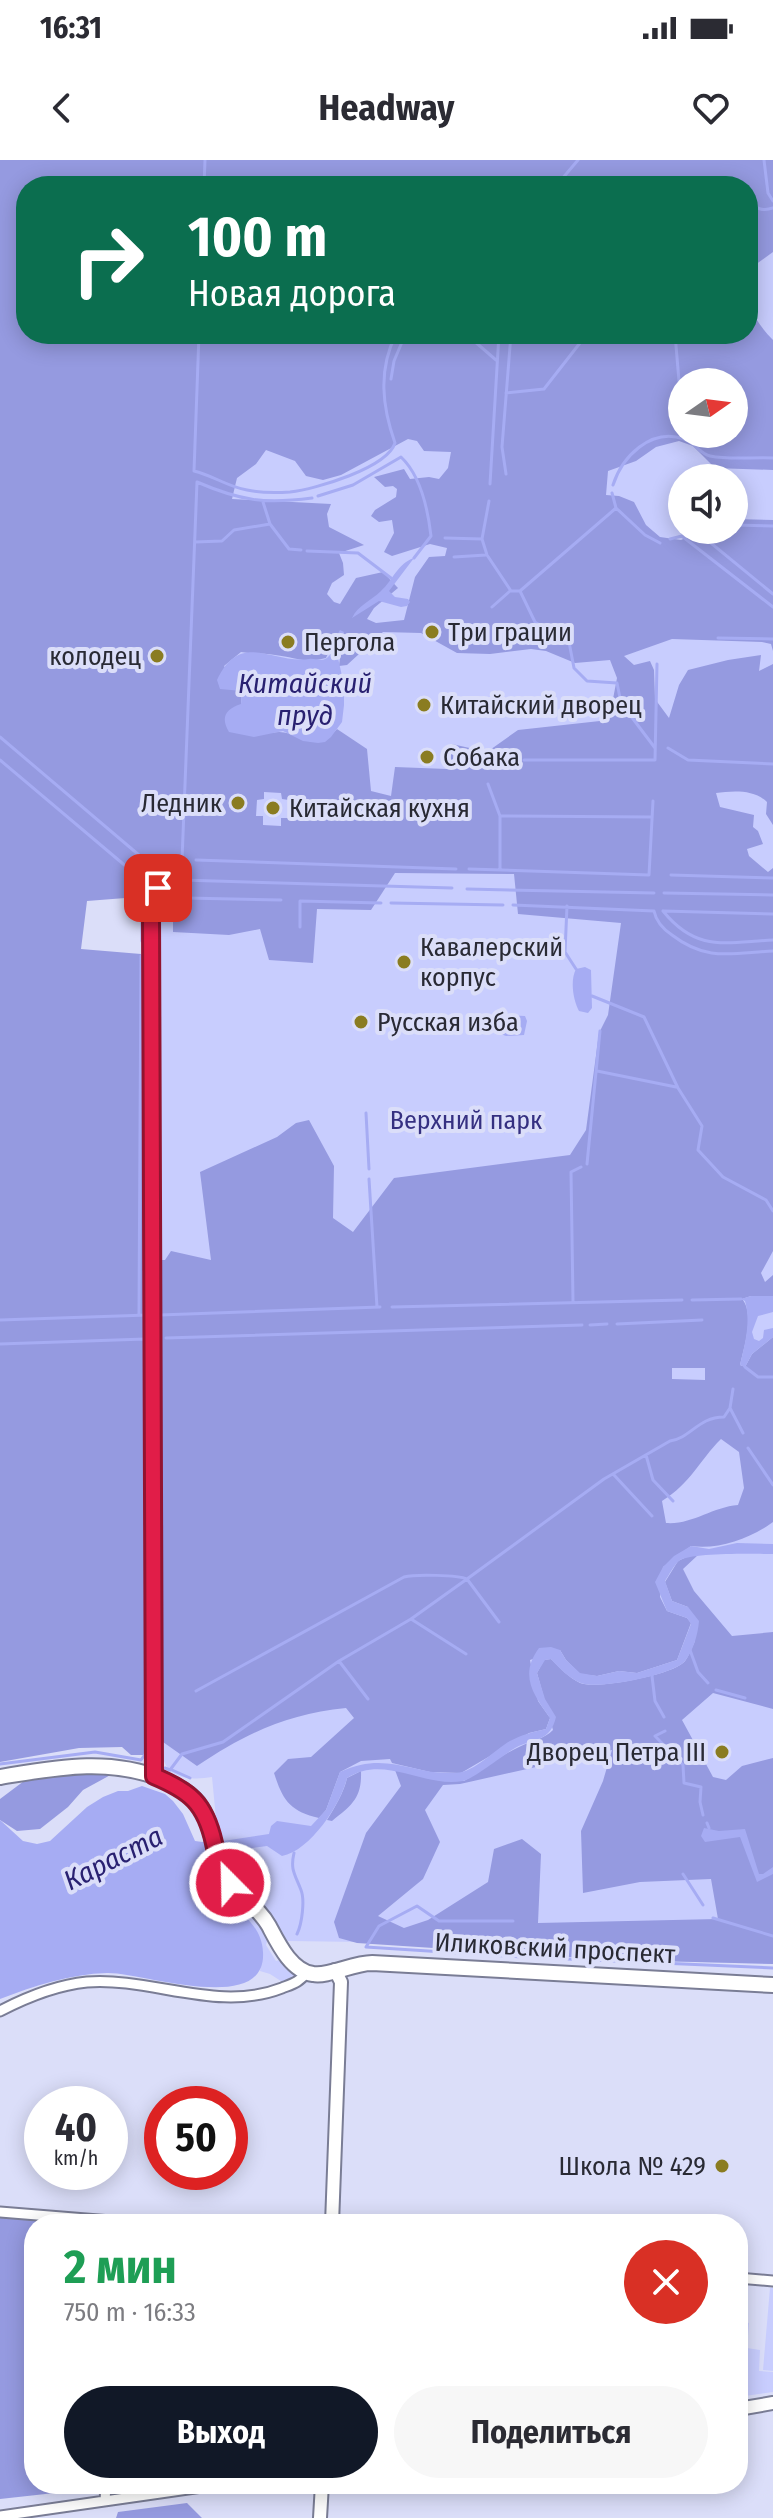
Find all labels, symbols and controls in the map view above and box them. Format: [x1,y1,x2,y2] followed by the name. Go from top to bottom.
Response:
[40,10,102,46] text: 16:31
[40,86,84,130] icon: back
[319,86,454,130] text: Headway
[689,86,733,130] icon: heart
[188,204,327,271] text: 100 m
[56,208,160,312] icon: right
[188,272,396,316] text: Новая дорога
[668,368,748,448] north arrow
[668,368,748,544] map controls
[668,464,748,544] button: sound
[448,617,572,648] place label: Три грации
[423,623,441,641] marker: Три грации
[304,627,395,658] place label: Пергола
[279,633,297,651] marker: Пергола
[49,641,141,672] place label: колодец
[148,647,166,665] marker: колодец
[238,667,372,732] water label: Китайский пруд
[440,690,642,721] place label: Китайский дворец
[415,696,433,714] marker: Китайский дворец
[443,742,520,773] place label: Собака
[418,748,436,766] marker: Собака
[141,788,222,819] place label: Ледник
[289,793,470,824] place label: Китайская кухня
[229,794,247,812] marker: Ледник
[264,799,282,817] marker: Китайская кухня
[124,854,192,922] pin
[136,866,180,910] icon: arrive
[420,932,563,993] place label: Кавалерский корпус
[395,953,413,971] marker: Кавалерский корпус
[377,1007,519,1038] place label: Русская изба
[352,1013,370,1031] marker: Русская изба
[390,1105,542,1136] park label: Верхний парк
[526,1737,706,1768] place label: Дворец Петра III
[713,1743,731,1761] marker: Дворец Петра III
[58,1820,168,1897] water label: Караста
[188,1841,272,1925] position arrow
[434,1927,676,1970] street label: Иликовский проспект
[144,2086,248,2190] speed limit sign: 50
[55,2104,97,2152] text: 40
[54,2146,98,2170] text: km/h
[559,2151,706,2182] place label: Школа № 429
[713,2157,731,2175] marker: Школа № 429
[64,2238,177,2296] text: 2 мин
[624,2240,708,2324] button: close
[64,2297,196,2328] text: 750 m · 16:33
[64,2386,378,2478] button: Выход
[394,2386,708,2478] button: Поделиться

